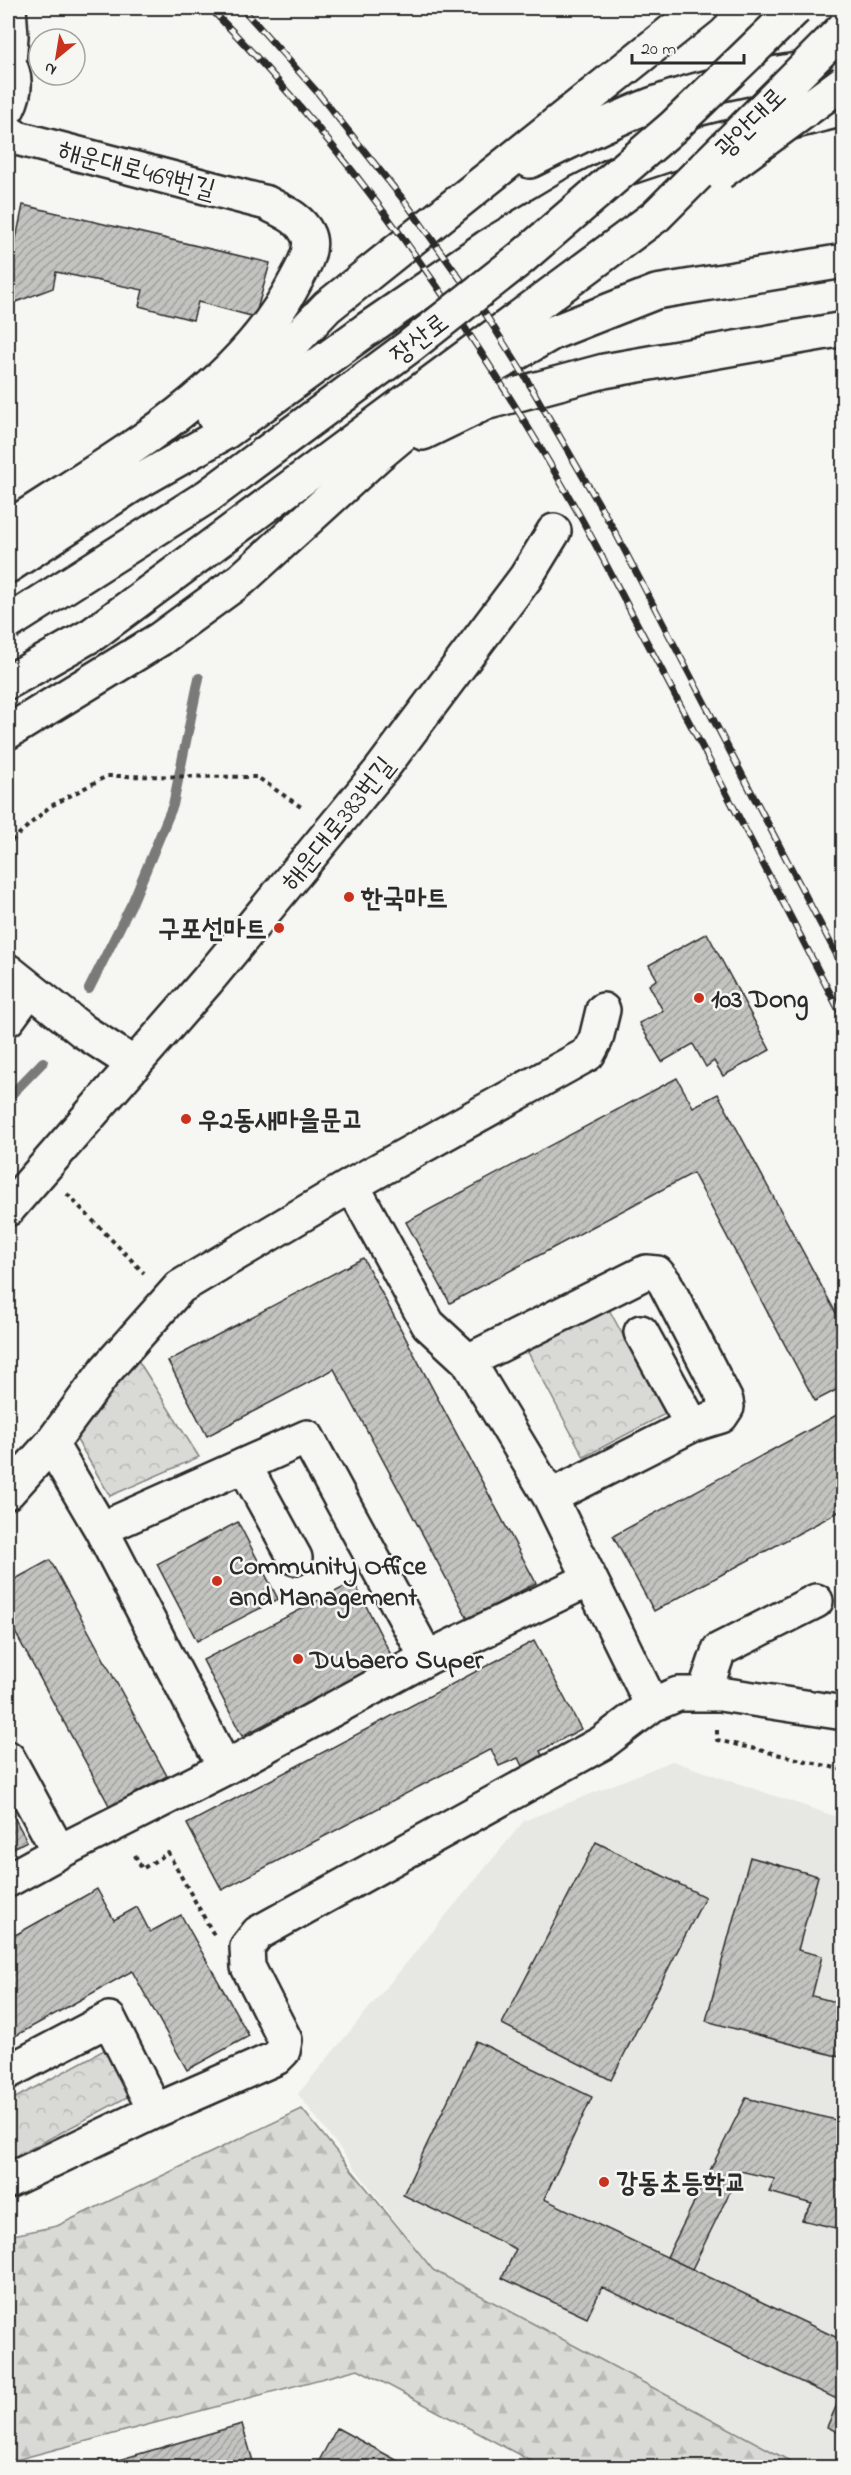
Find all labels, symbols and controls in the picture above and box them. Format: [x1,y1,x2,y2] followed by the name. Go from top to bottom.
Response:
[27,27,87,87] north arrow
[632,27,744,65] scale bar
[641,37,676,63] text: 20 m
[40,55,61,81] text: N
[707,79,796,168] street label: 광안대로
[53,132,220,211] street label: 해운대로469번길
[383,305,458,375] street label: 장산로
[273,749,405,900] street label: 해운대로383번길
[360,880,448,919] place label: 한국마트
[342,890,356,904] marker: 한국마트
[158,911,267,950] place label: 구포선마트
[272,921,286,935] marker: 구포선마트
[711,981,808,1021] place label: 103 Dong
[692,991,706,1005] marker: 103 Dong
[198,1102,364,1141] place label: 우2동새마을문고
[179,1112,193,1126] marker: 우2동새마을문고
[229,1548,428,1619] place label: Community Office and Management
[210,1574,224,1588] marker: Community Office and Management
[308,1642,484,1681] place label: Dubaero Super
[291,1652,305,1666] marker: Dubaero Super
[616,2165,746,2204] place label: 강동초등학교
[597,2175,611,2189] marker: 강동초등학교

